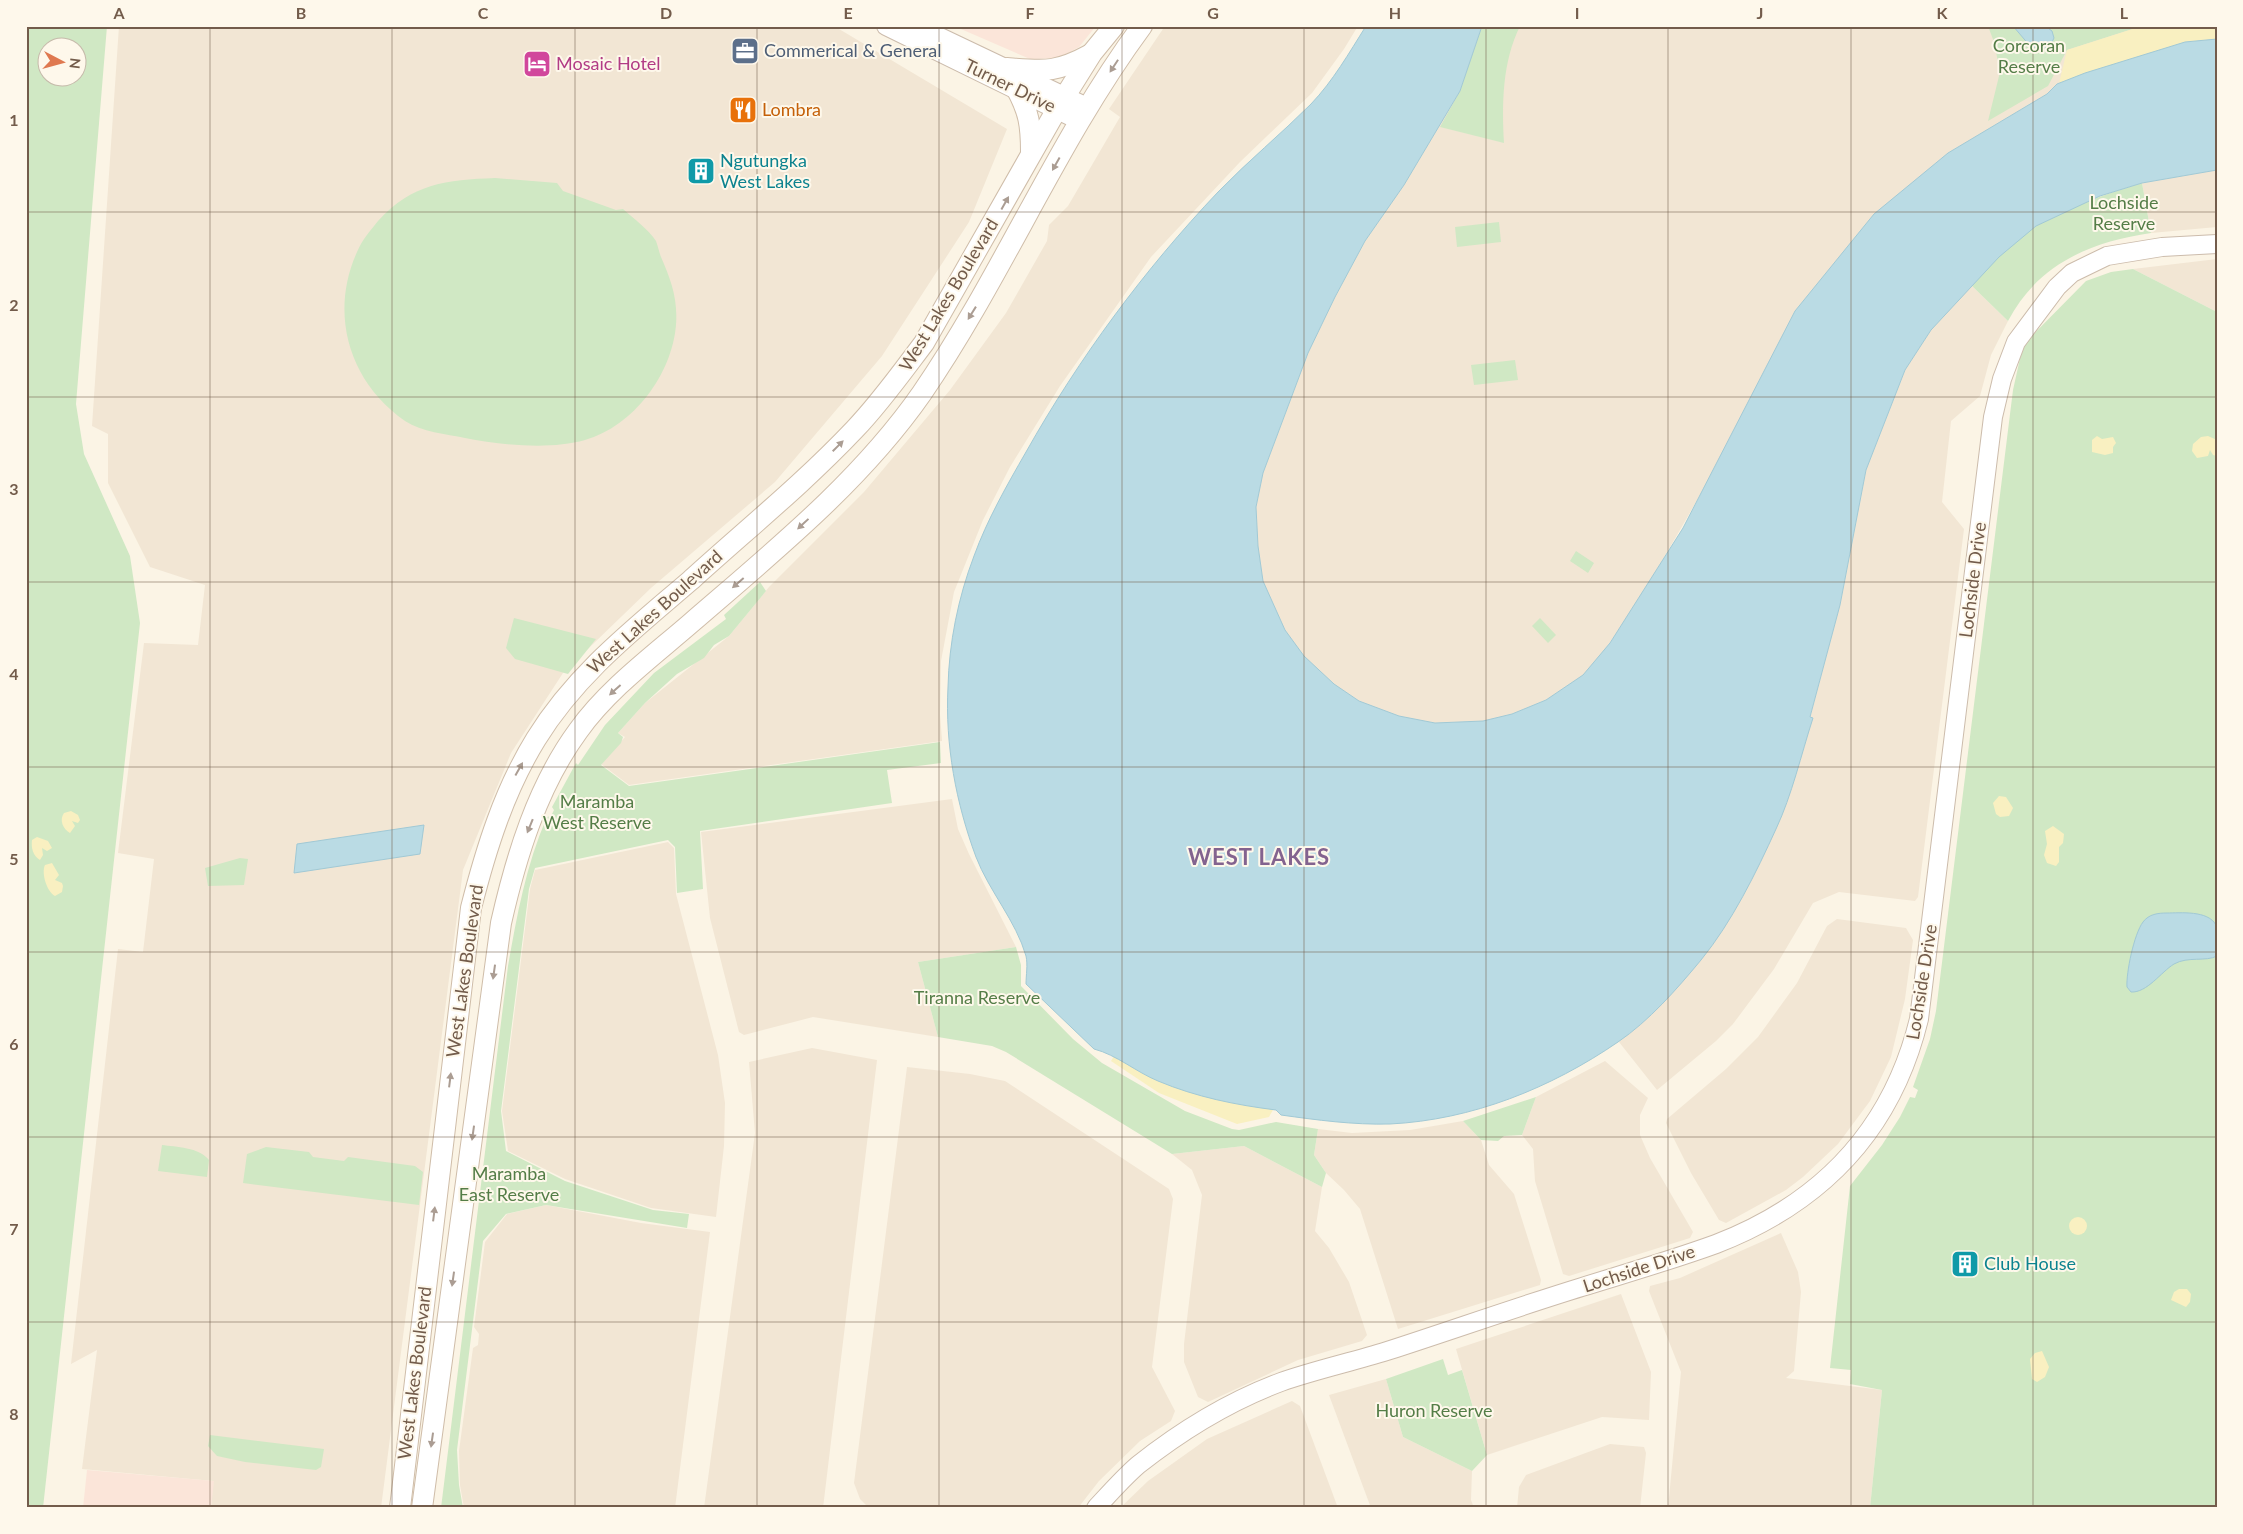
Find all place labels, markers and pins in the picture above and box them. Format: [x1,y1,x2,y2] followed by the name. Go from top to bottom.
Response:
[730,36,760,66] office icon: Commerical & General
[764,39,942,61] place label: Commerical & General
[522,49,552,79] hotel icon: Mosaic Hotel
[556,52,661,74] place label: Mosaic Hotel
[728,95,758,125] restaurant icon: Lombra
[762,98,821,120] place label: Lombra
[720,149,810,192] place label: Ngutungka West Lakes
[686,156,716,186] building icon: Ngutungka West Lakes
[1950,1249,1980,1279] building icon: Club House
[1984,1252,2076,1274] place label: Club House

